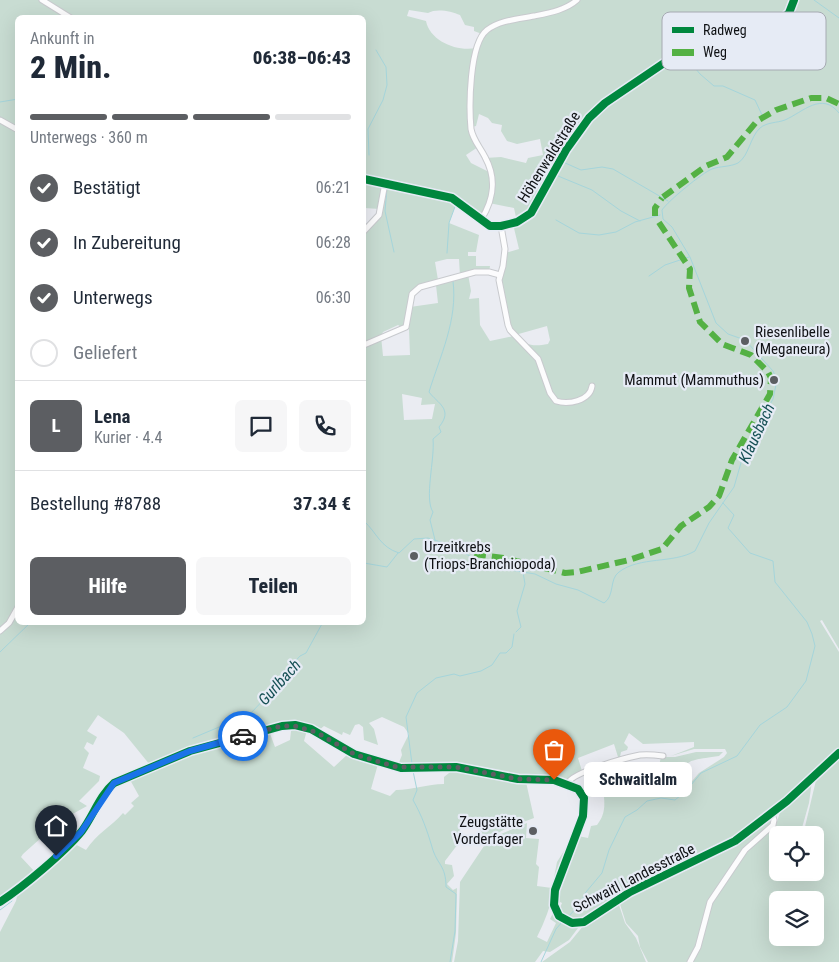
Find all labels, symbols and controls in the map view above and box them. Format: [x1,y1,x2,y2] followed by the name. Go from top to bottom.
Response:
[662,12,826,70] legend
[703,22,747,38] text: Radweg
[30,29,95,48] text: Ankunft in
[703,44,727,60] text: Weg
[253,46,351,69] text: 06:38–06:43
[30,48,111,86] text: 2 Min.
[514,108,584,206] street label: Höhenwaldstraße
[30,128,148,147] text: Unterwegs · 360 m
[30,174,58,202] icon: check
[73,176,141,199] text: Bestätigt
[316,178,351,197] text: 06:21
[30,229,58,257] icon: check
[73,231,181,254] text: In Zubereitung
[316,233,351,252] text: 06:28
[30,284,58,312] icon: check
[73,286,153,309] text: Unterwegs
[316,288,351,307] text: 06:30
[755,323,830,358] place label: Riesenlibelle (Meganeura)
[739,335,751,347] marker: Riesenlibelle (Meganeura)
[73,341,137,364] text: Geliefert
[624,371,764,389] place label: Mammut (Mammuthus)
[768,374,780,386] marker: Mammut (Mammuthus)
[235,400,287,452] button: chat
[299,400,351,452] button: phone
[734,400,779,466] water label: Klausbach
[94,405,131,428] text: Lena
[51,414,61,437] text: L
[94,428,162,447] text: Kurier · 4.4
[30,492,161,515] text: Bestellung #8788
[293,492,351,515] text: 37.34 €
[424,538,556,573] place label: Urzeitkrebs (Triops-Branchiopoda)
[408,550,420,562] marker: Urzeitkrebs (Triops-Branchiopoda)
[30,557,186,615] button: Hilfe
[196,557,351,615] button: Teilen
[254,656,305,709] water label: Gurlbach
[218,711,268,761] courier
[229,722,257,750] icon: car
[533,729,575,780] pin
[540,736,568,764] icon: bag
[584,762,692,798] callout: Schwaitlalm
[599,770,677,789] text: Schwaitlalm
[35,805,77,856] pin
[42,812,70,840] icon: home
[453,813,523,848] place label: Zeugstätte Vorderfager
[527,825,539,837] marker: Zeugstätte Vorderfager
[769,826,824,946] map controls
[769,826,824,881] button: locate
[570,840,698,916] street label: Schwaitl Landesstraße
[769,891,824,946] button: layers

